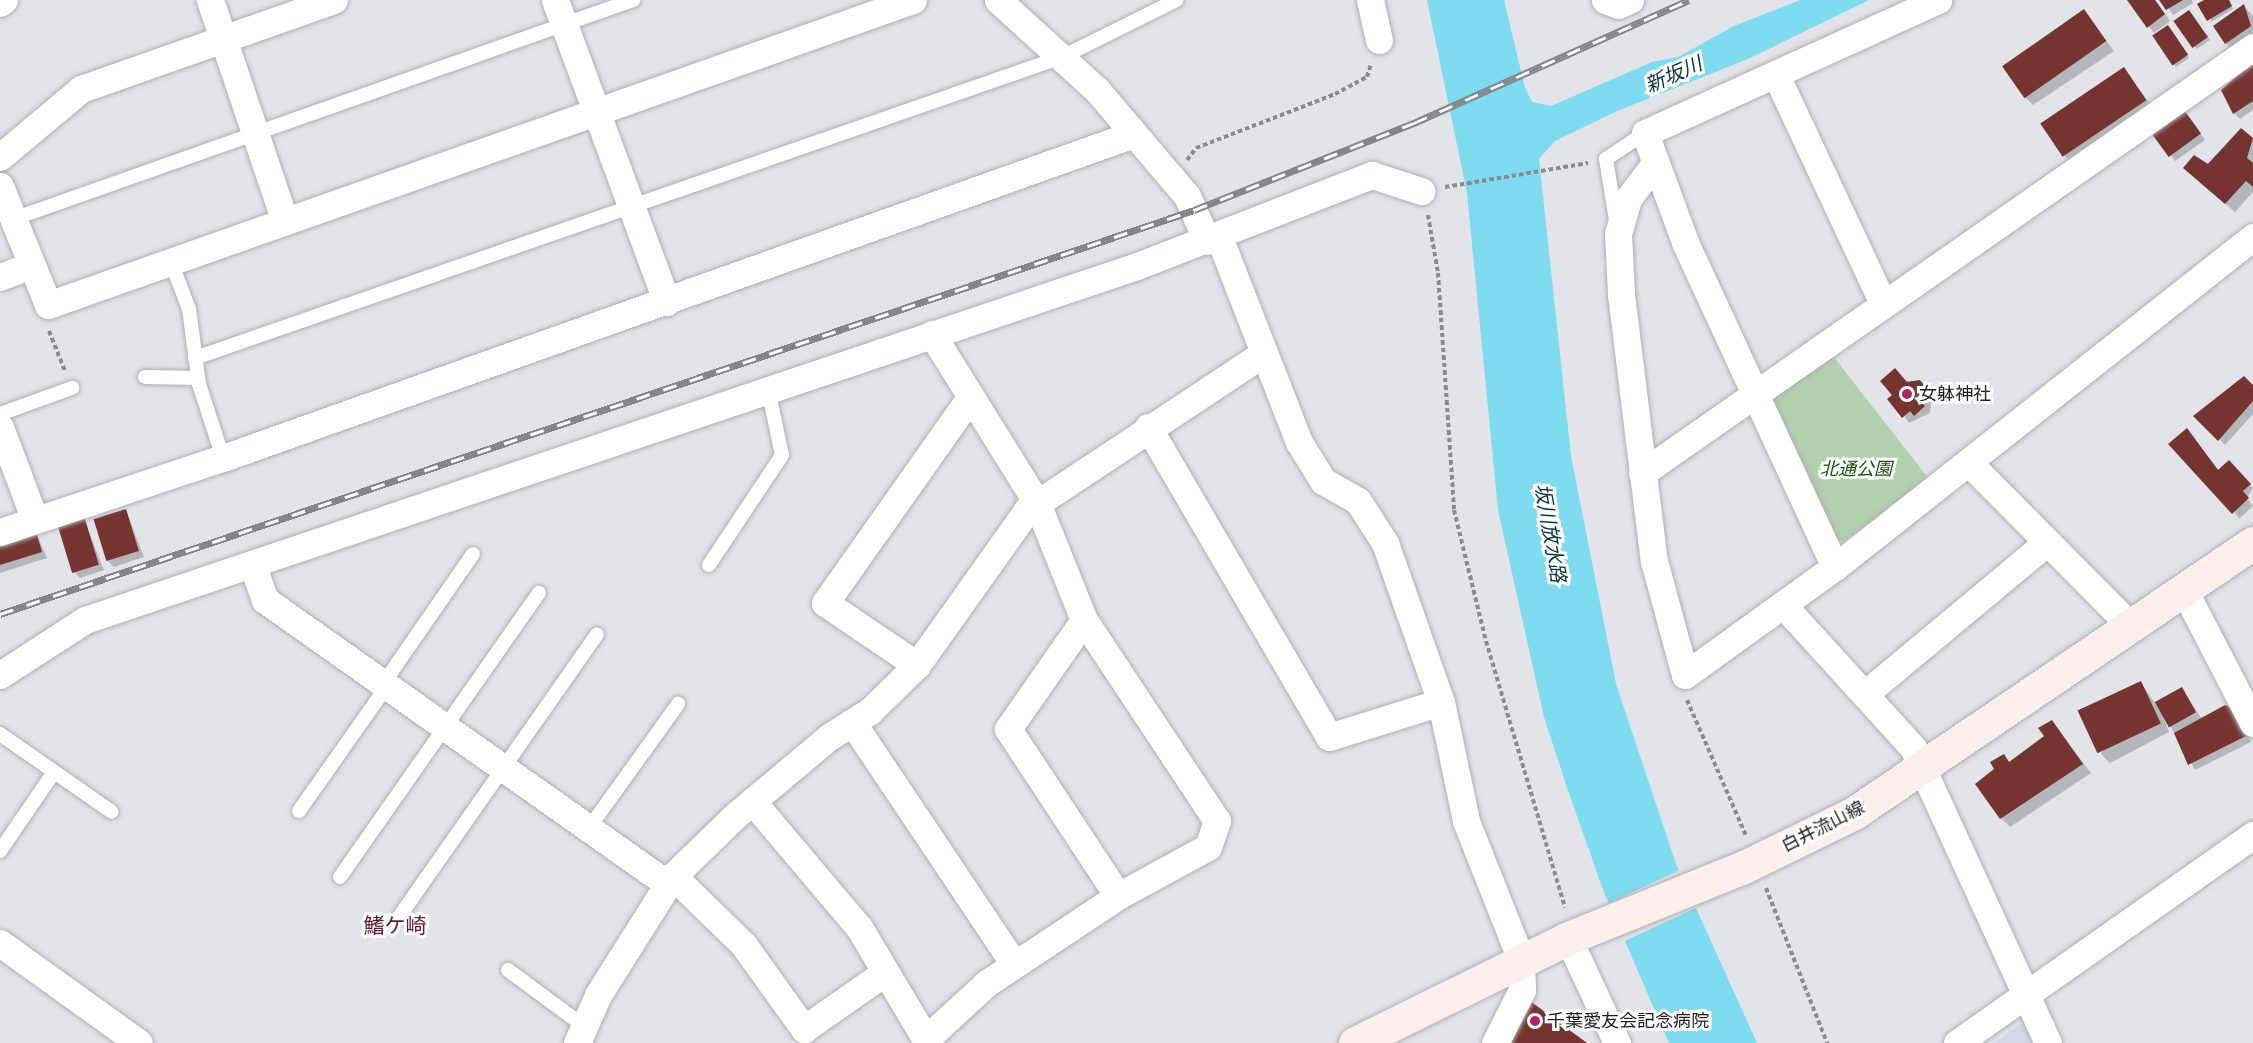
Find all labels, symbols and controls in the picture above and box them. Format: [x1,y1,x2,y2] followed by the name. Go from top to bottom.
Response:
[1641,51,1705,97] water label: 新坂川
[1919,383,1991,405] place label: 女躰神社
[1900,387,1914,401] marker: 女躰神社
[1820,458,1892,480] park label: 北通公園
[1530,482,1572,584] water label: 坂川放水路
[1778,797,1868,857] street label: 白井流山線
[364,913,426,939] district label: 鰭ケ崎
[1547,1010,1709,1032] place label: 千葉愛友会記念病院
[1528,1014,1542,1028] marker: 千葉愛友会記念病院

